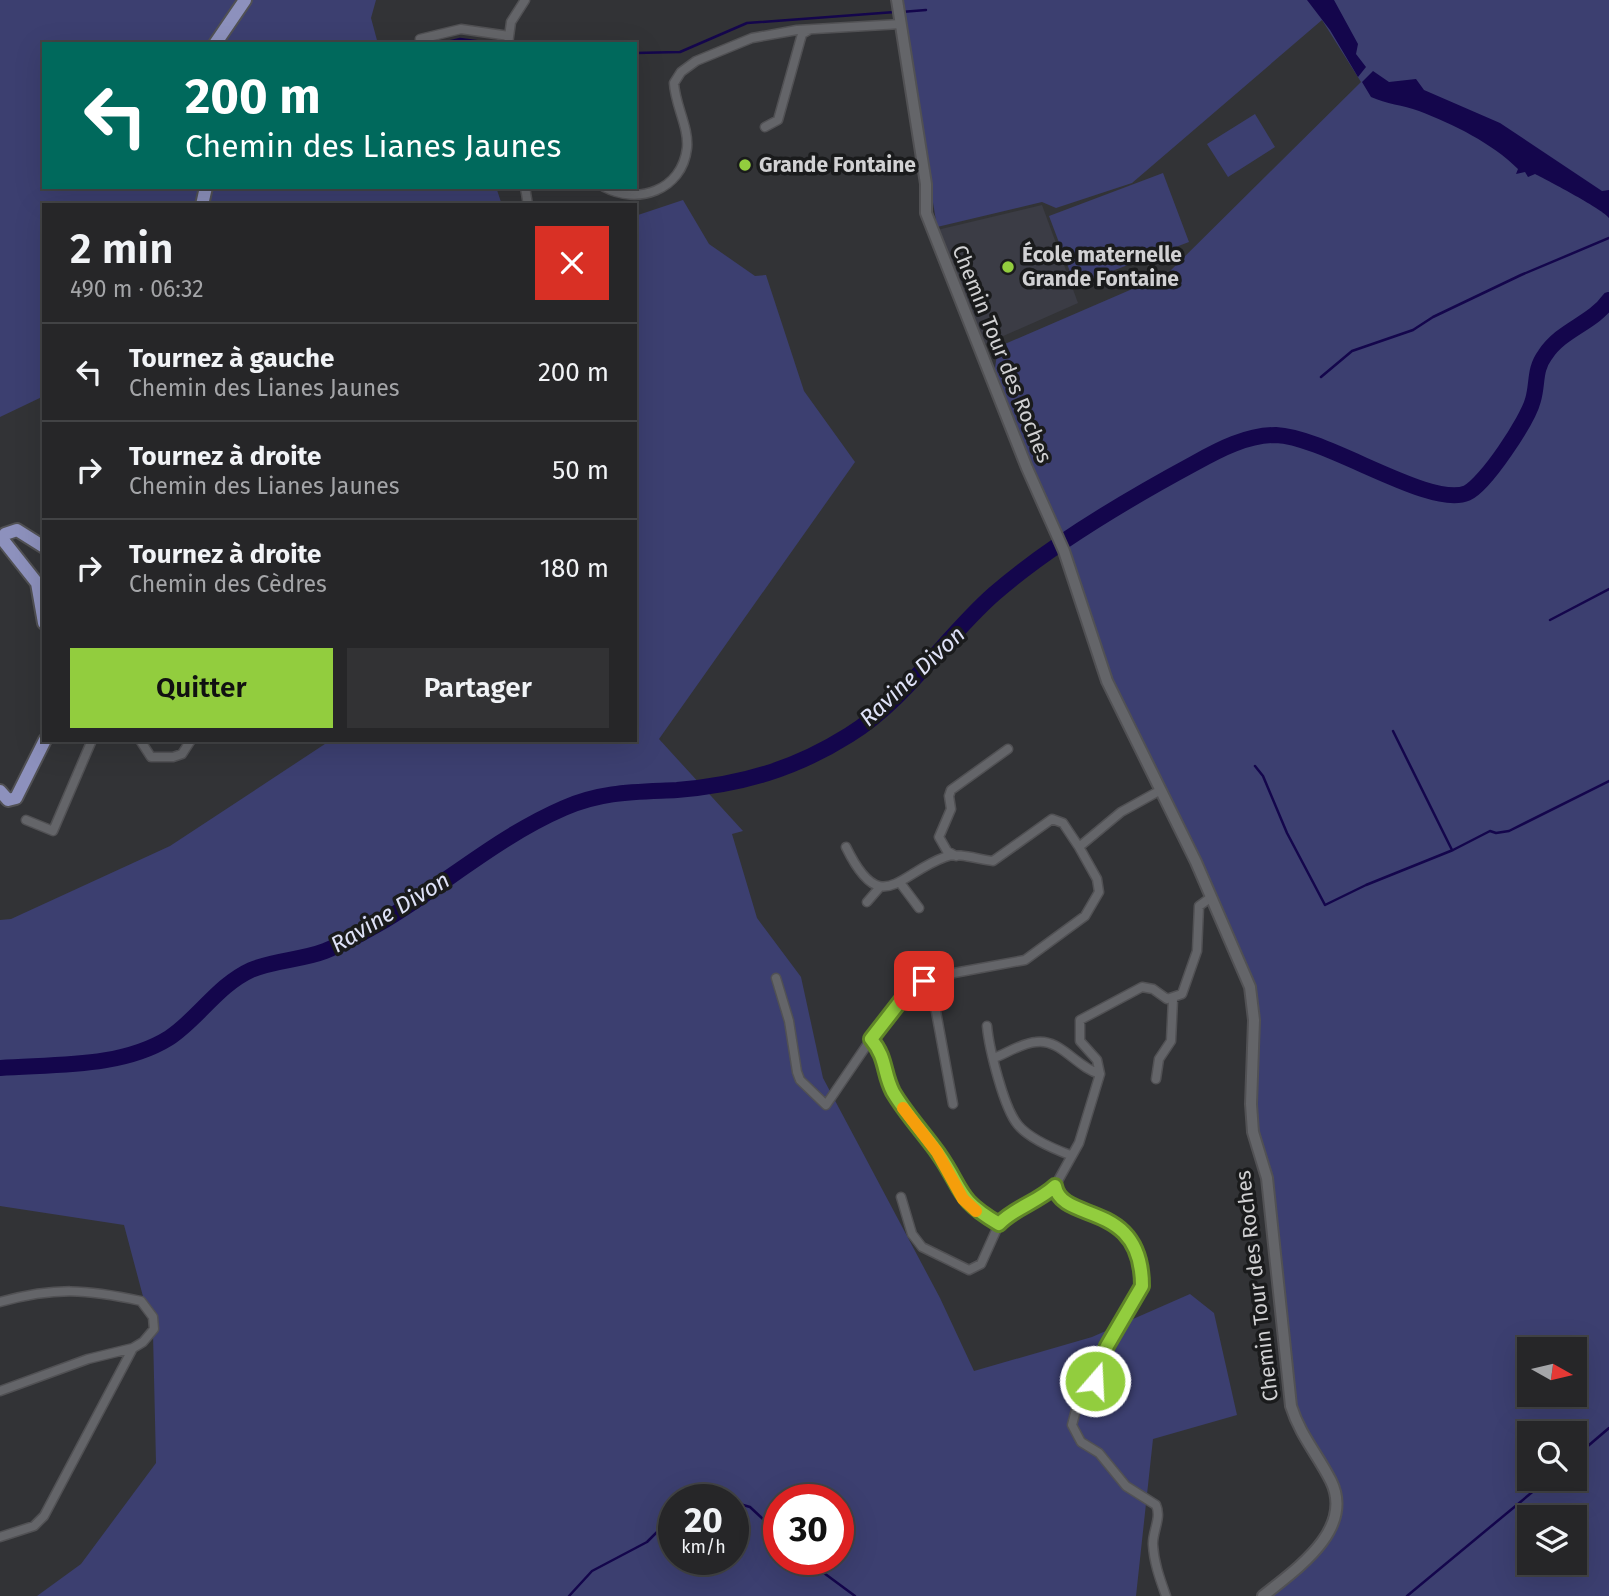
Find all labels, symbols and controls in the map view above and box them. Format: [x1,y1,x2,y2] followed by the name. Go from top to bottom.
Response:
[185,67,321,126] text: 200 m
[70,70,161,161] icon: left
[185,127,561,165] text: Chemin des Lianes Jaunes
[759,152,916,178] place label: Grande Fontaine
[737,157,753,173] marker: Grande Fontaine
[70,224,174,274] text: 2 min
[535,226,609,300] button: close
[946,241,1058,467] street label: Chemin Tour des Roches
[1022,241,1182,292] place label: École maternelle Grande Fontaine
[1000,259,1016,275] marker: École maternelle Grande Fontaine
[70,275,204,303] text: 490 m · 06:32
[129,343,334,374] text: Tournez à gauche
[70,353,108,391] icon: left
[538,357,609,388] text: 200 m
[129,374,400,402] text: Chemin des Lianes Jaunes
[129,441,321,472] text: Tournez à droite
[70,451,108,489] icon: right
[552,455,609,486] text: 50 m
[129,472,400,500] text: Chemin des Lianes Jaunes
[129,539,321,570] text: Tournez à droite
[70,549,108,587] icon: right
[540,553,609,584] text: 180 m
[129,570,327,598] text: Chemin des Cèdres
[853,620,971,732] water label: Ravine Divon
[70,648,333,728] button: Quitter
[347,648,609,728] button: Partager
[325,865,455,959] water label: Ravine Divon
[894,951,954,1011] pin
[905,962,943,1000] icon: arrive
[1230,1169,1284,1403] street label: Chemin Tour des Roches
[1517,1337,1587,1407] north arrow
[1517,1337,1587,1575] map controls
[1058,1344,1132,1418] position arrow
[1517,1421,1587,1491] button: search
[763,1484,854,1575] speed limit sign: 30
[684,1499,723,1541] text: 20
[1517,1505,1587,1575] button: layers
[681,1536,726,1558] text: km/h

